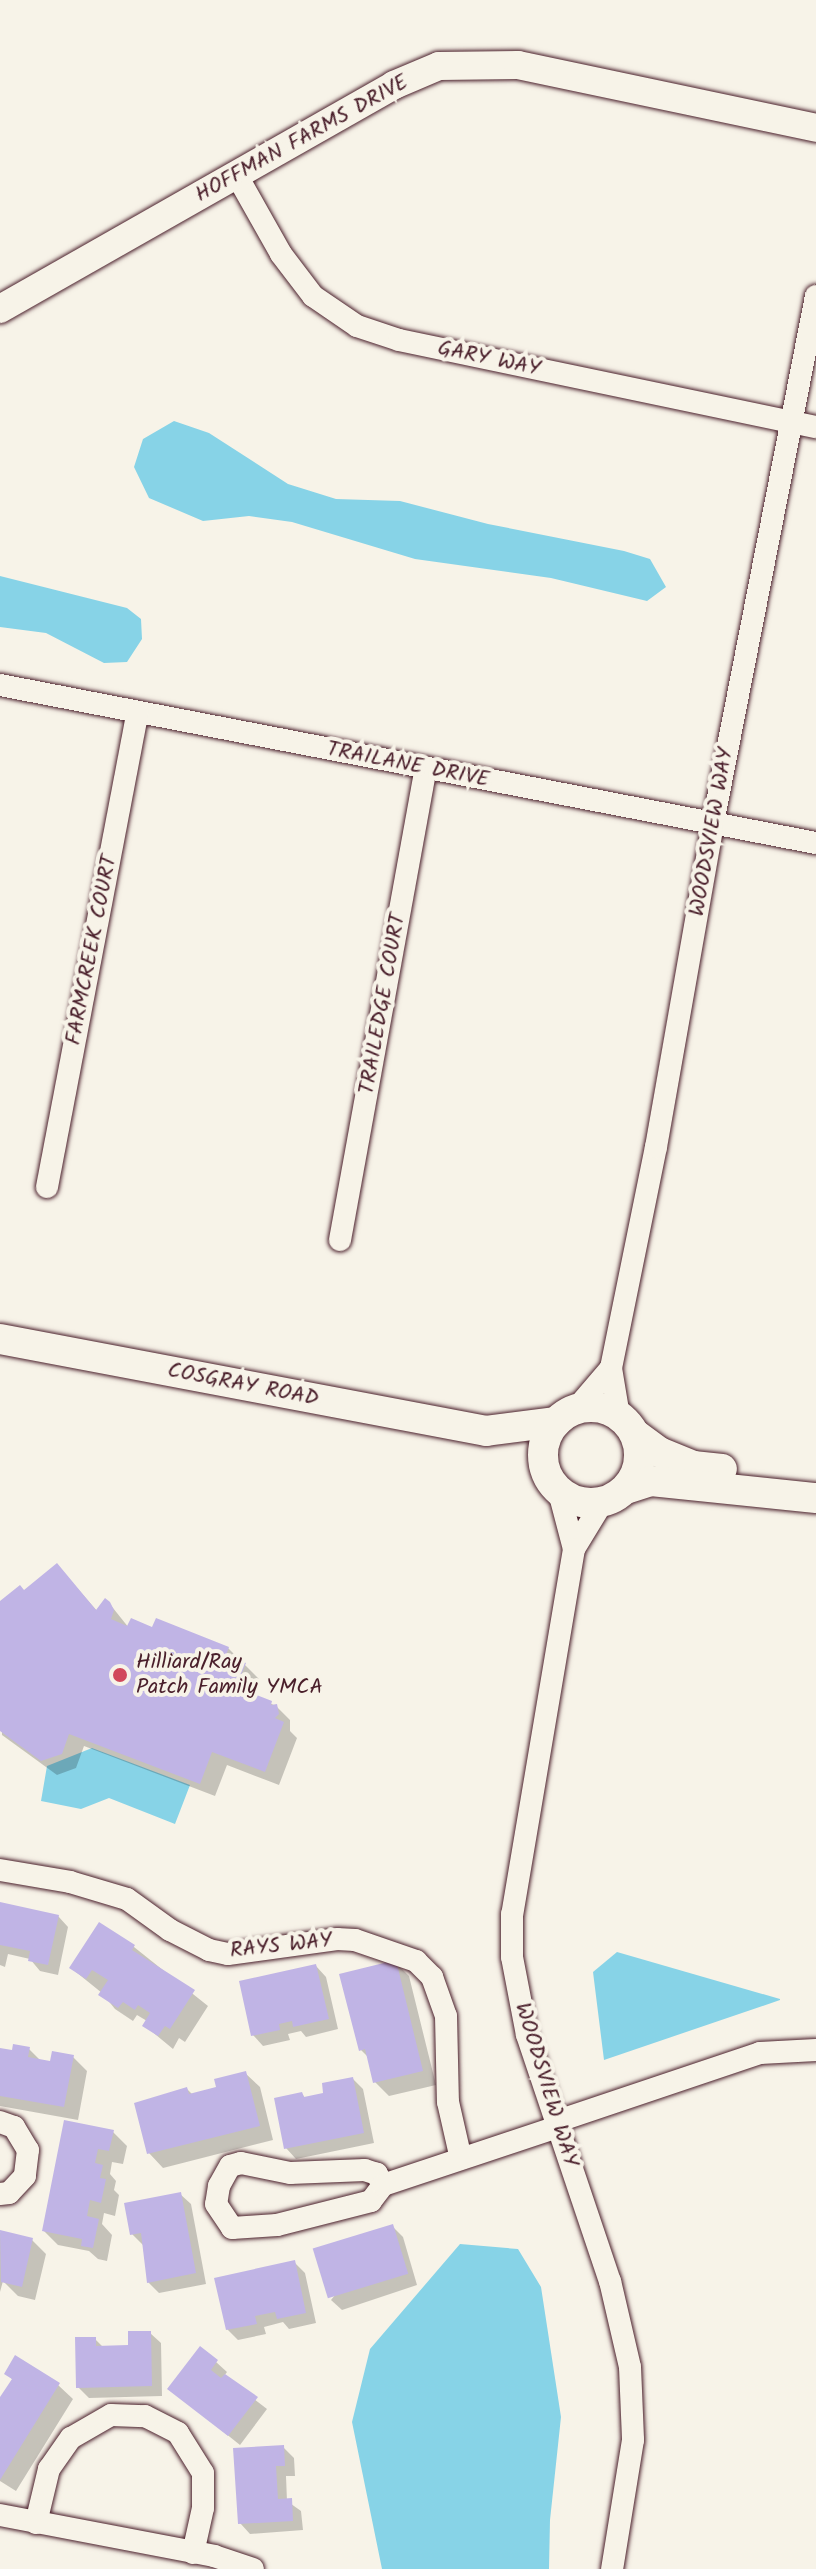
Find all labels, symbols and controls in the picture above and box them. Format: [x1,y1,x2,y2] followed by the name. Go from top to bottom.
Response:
[191,69,413,209] street label: HOFFMAN FARMS DRIVE
[435,335,543,383] street label: GARY WAY
[324,736,492,794] street label: TRAILANE DRIVE
[684,746,740,918] street label: WOODSVIEW WAY
[61,853,123,1047] street label: FARMCREEK COURT
[354,911,412,1097] street label: TRAILEDGE COURT
[165,1357,321,1413] street label: COSGRAY ROAD
[136,1649,323,1700] place label: Hilliard/Ray Patch Family YMCA
[111,1666,129,1684] marker: Hilliard/Ray Patch Family YMCA
[229,1928,333,1964] street label: RAYS WAY
[508,2000,584,2170] street label: WOODSVIEW WAY

